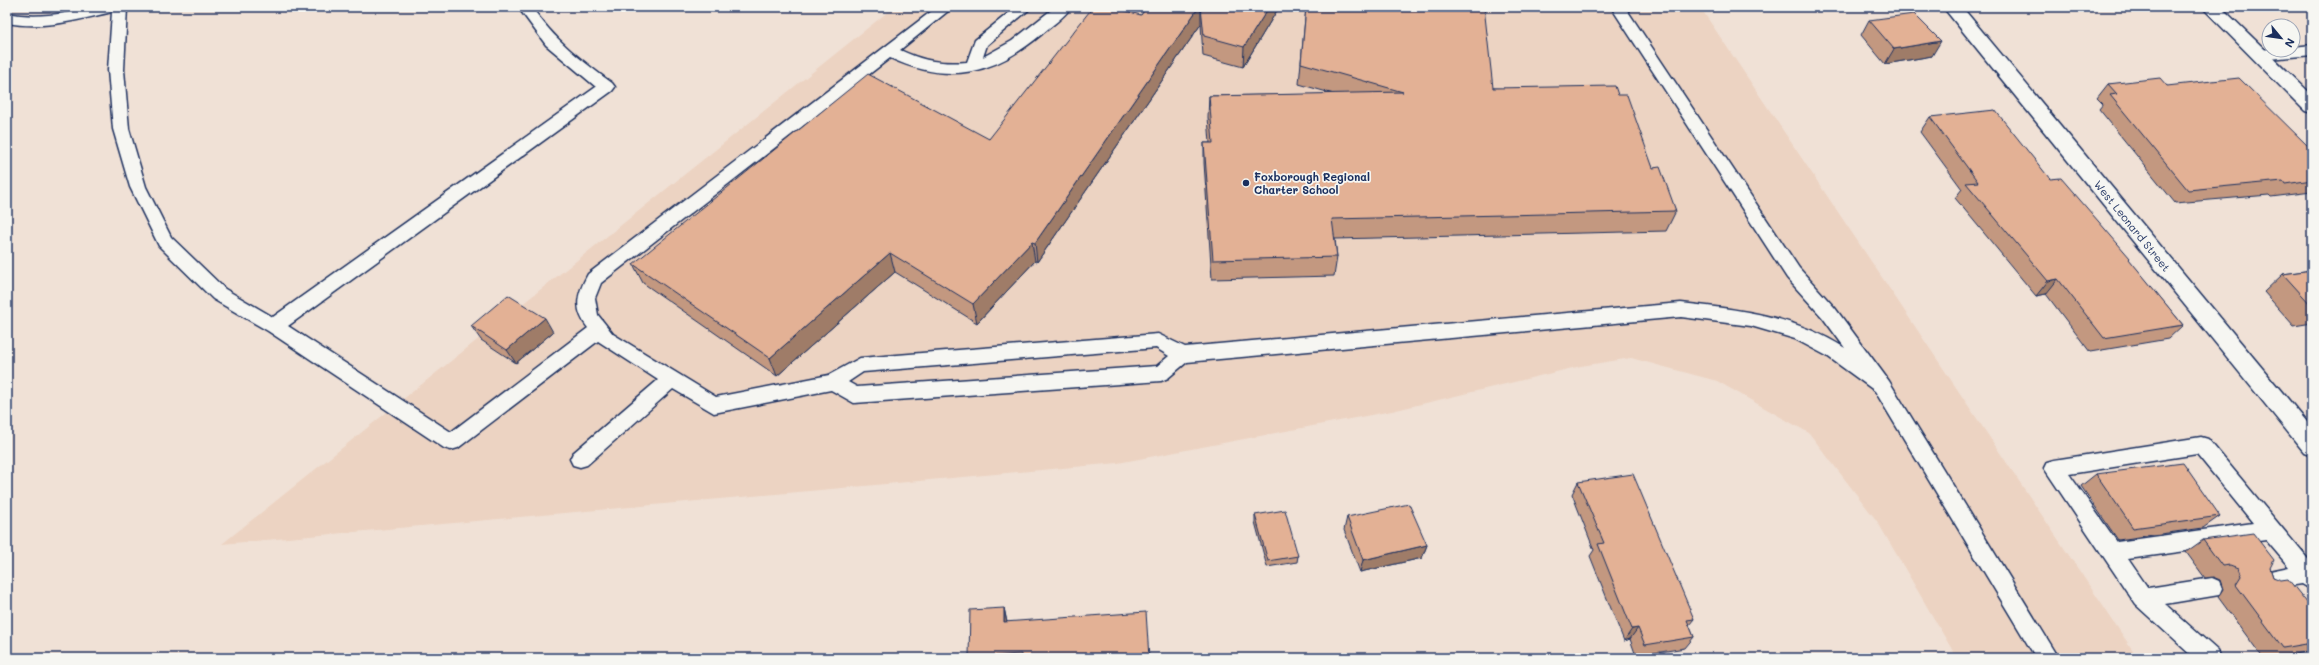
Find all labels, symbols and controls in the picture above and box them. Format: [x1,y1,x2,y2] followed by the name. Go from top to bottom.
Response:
[2261,18,2301,58] north arrow
[2282,36,2299,50] text: N
[1254,169,1370,197] place label: Foxborough Regional Charter School
[2091,177,2174,275] street label: West Leonard Street
[1241,178,1251,188] marker: Foxborough Regional Charter School

